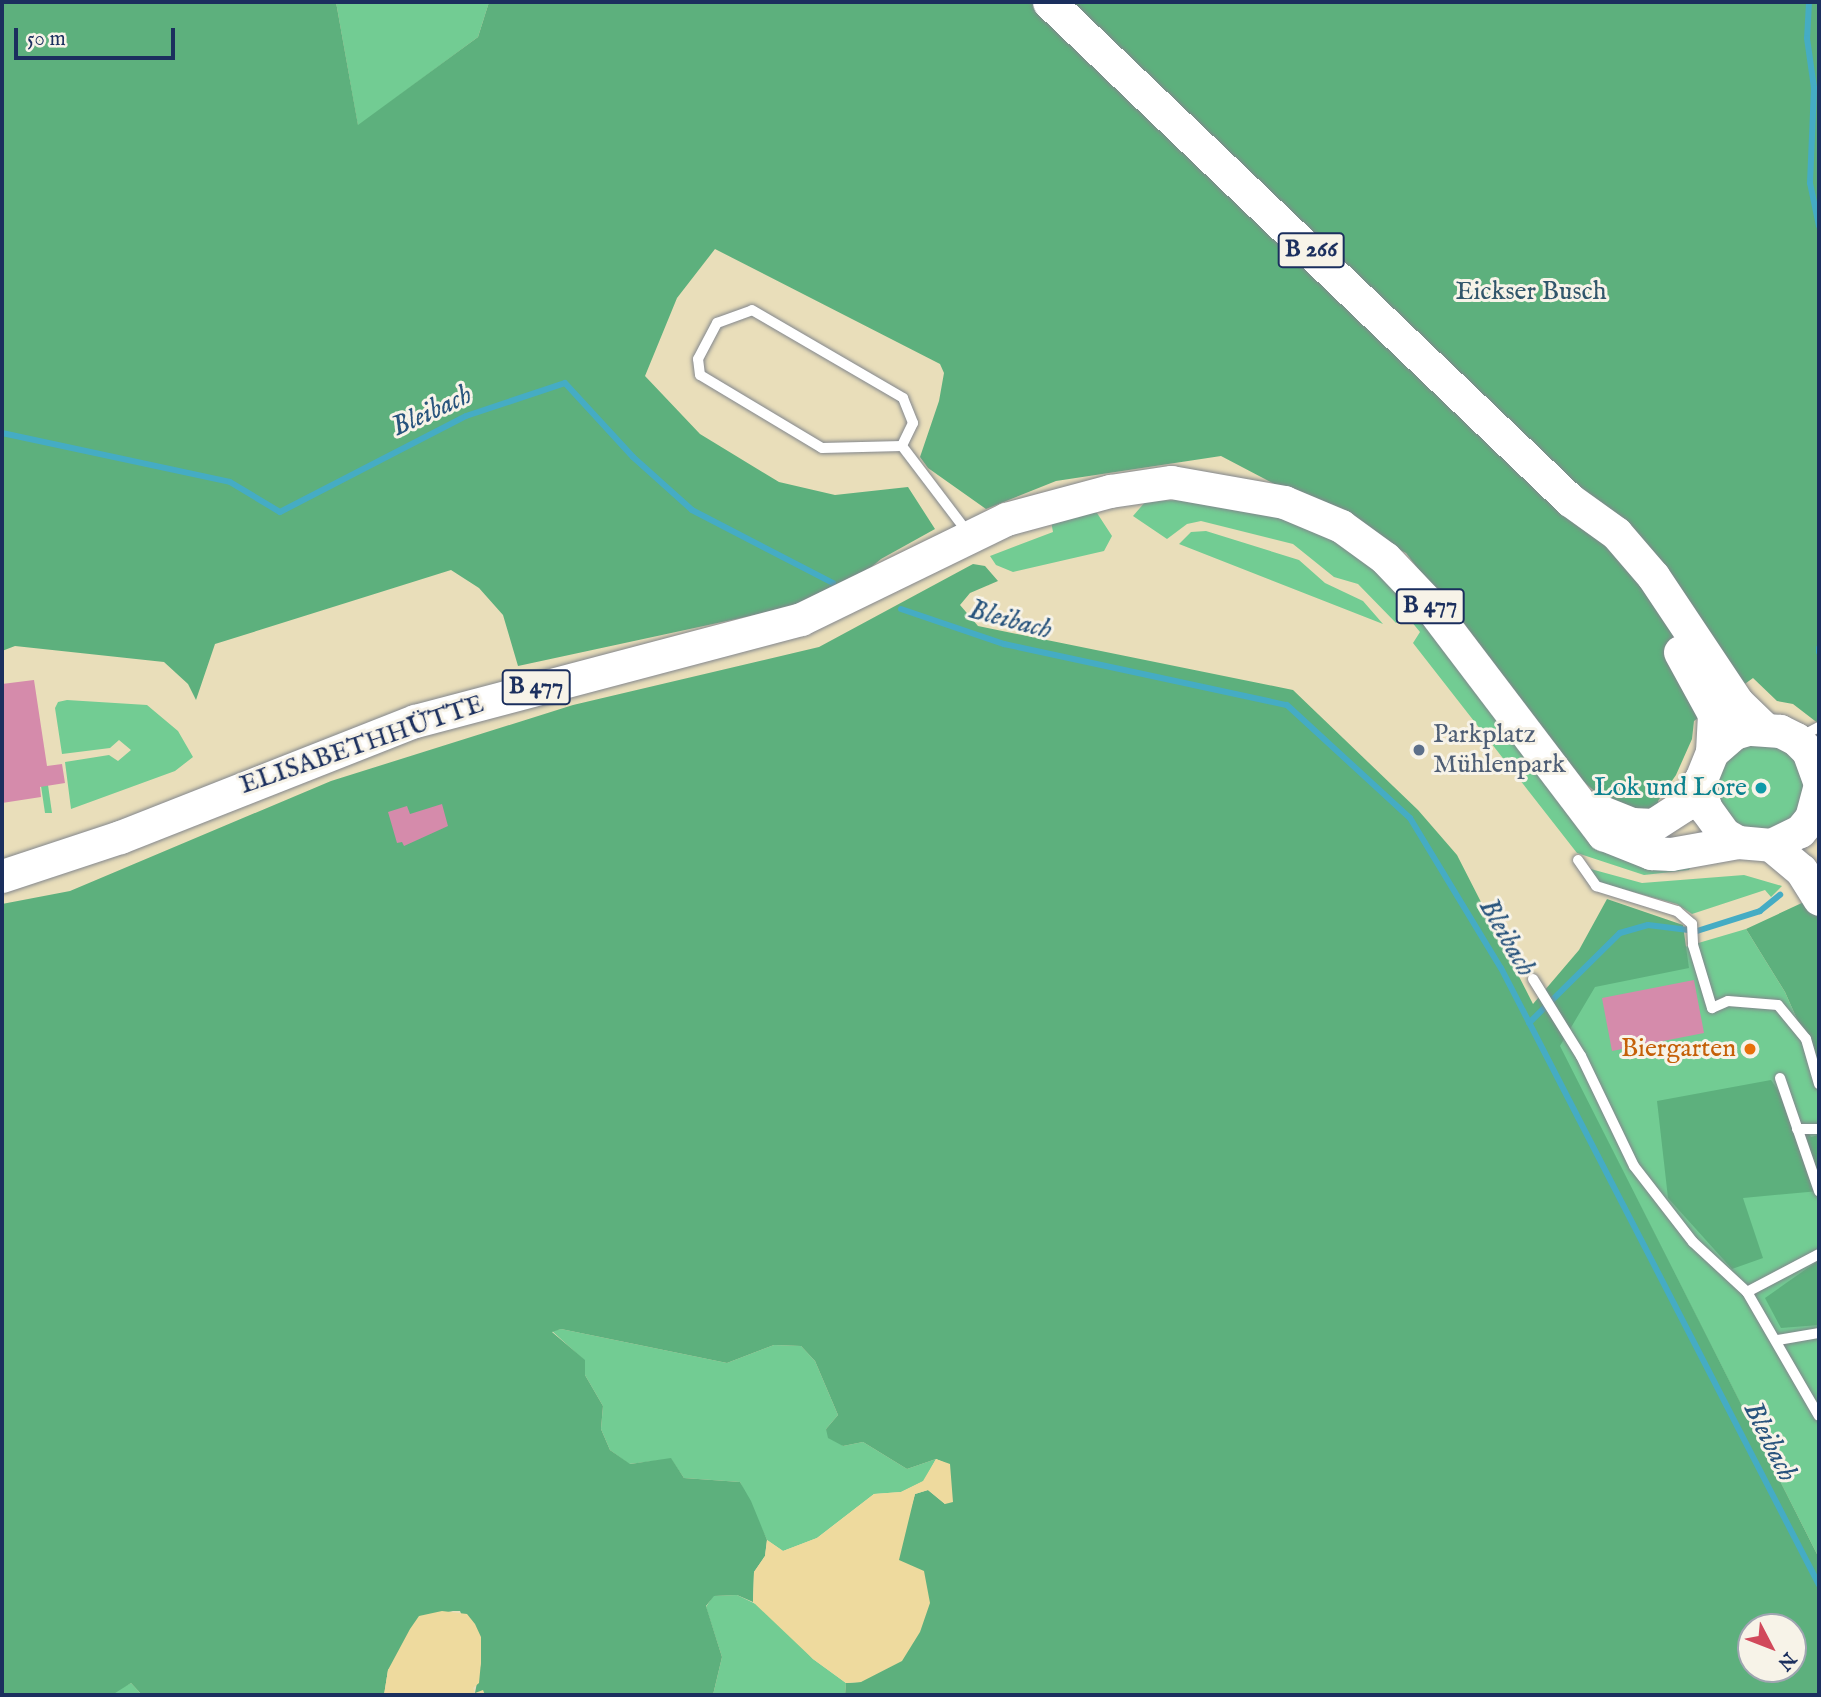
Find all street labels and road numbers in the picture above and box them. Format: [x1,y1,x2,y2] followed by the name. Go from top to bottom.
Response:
[1276,230,1346,270] road number: B 266
[1395,586,1465,626] road number: B 477
[501,666,571,708] road number: B 477
[236,689,488,801] street label: ELISABETHHÜTTE

